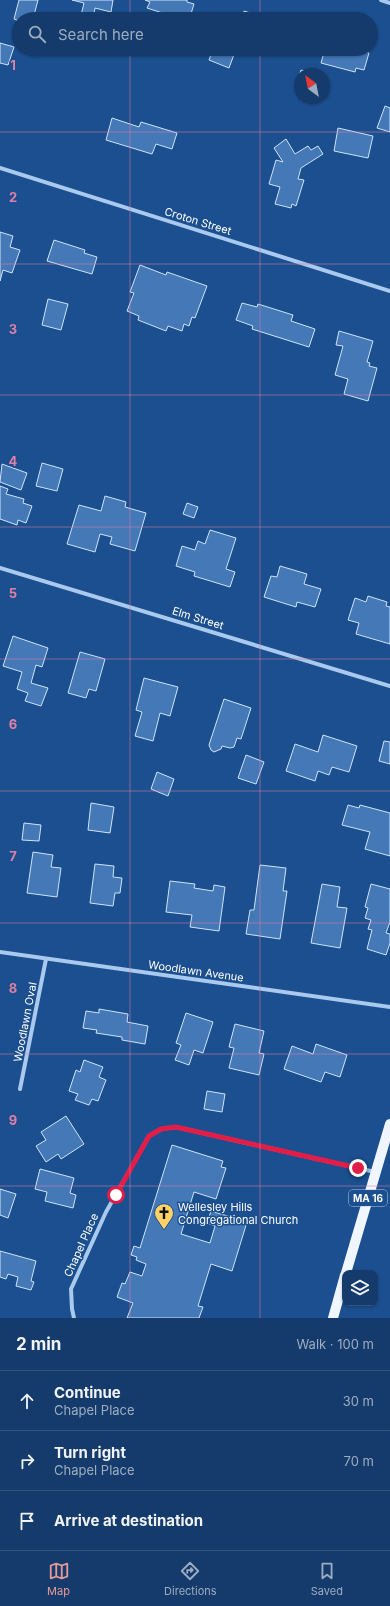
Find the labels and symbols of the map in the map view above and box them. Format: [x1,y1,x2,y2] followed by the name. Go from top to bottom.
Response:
[10,57,16,73] text: 1
[294,68,330,104] north arrow
[9,189,17,205] text: 2
[163,204,234,238] street label: Croton Street
[9,321,17,337] text: 3
[9,453,18,469] text: 4
[9,585,17,601] text: 5
[171,604,226,633] street label: Elm Street
[9,716,17,732] text: 6
[9,848,17,864] text: 7
[147,957,245,985] street label: Woodlawn Avenue
[9,980,17,996] text: 8
[10,981,40,1063] street label: Woodlawn Oval
[9,1112,17,1128] text: 9
[349,1159,367,1177] route end
[107,1186,125,1204] route start
[349,1190,387,1206] road number: MA 16
[178,1200,298,1227] place label: Wellesley Hills Congregational Church
[153,1202,175,1230] church icon: Wellesley Hills Congregational Church
[61,1211,101,1279] street label: Chapel Place

